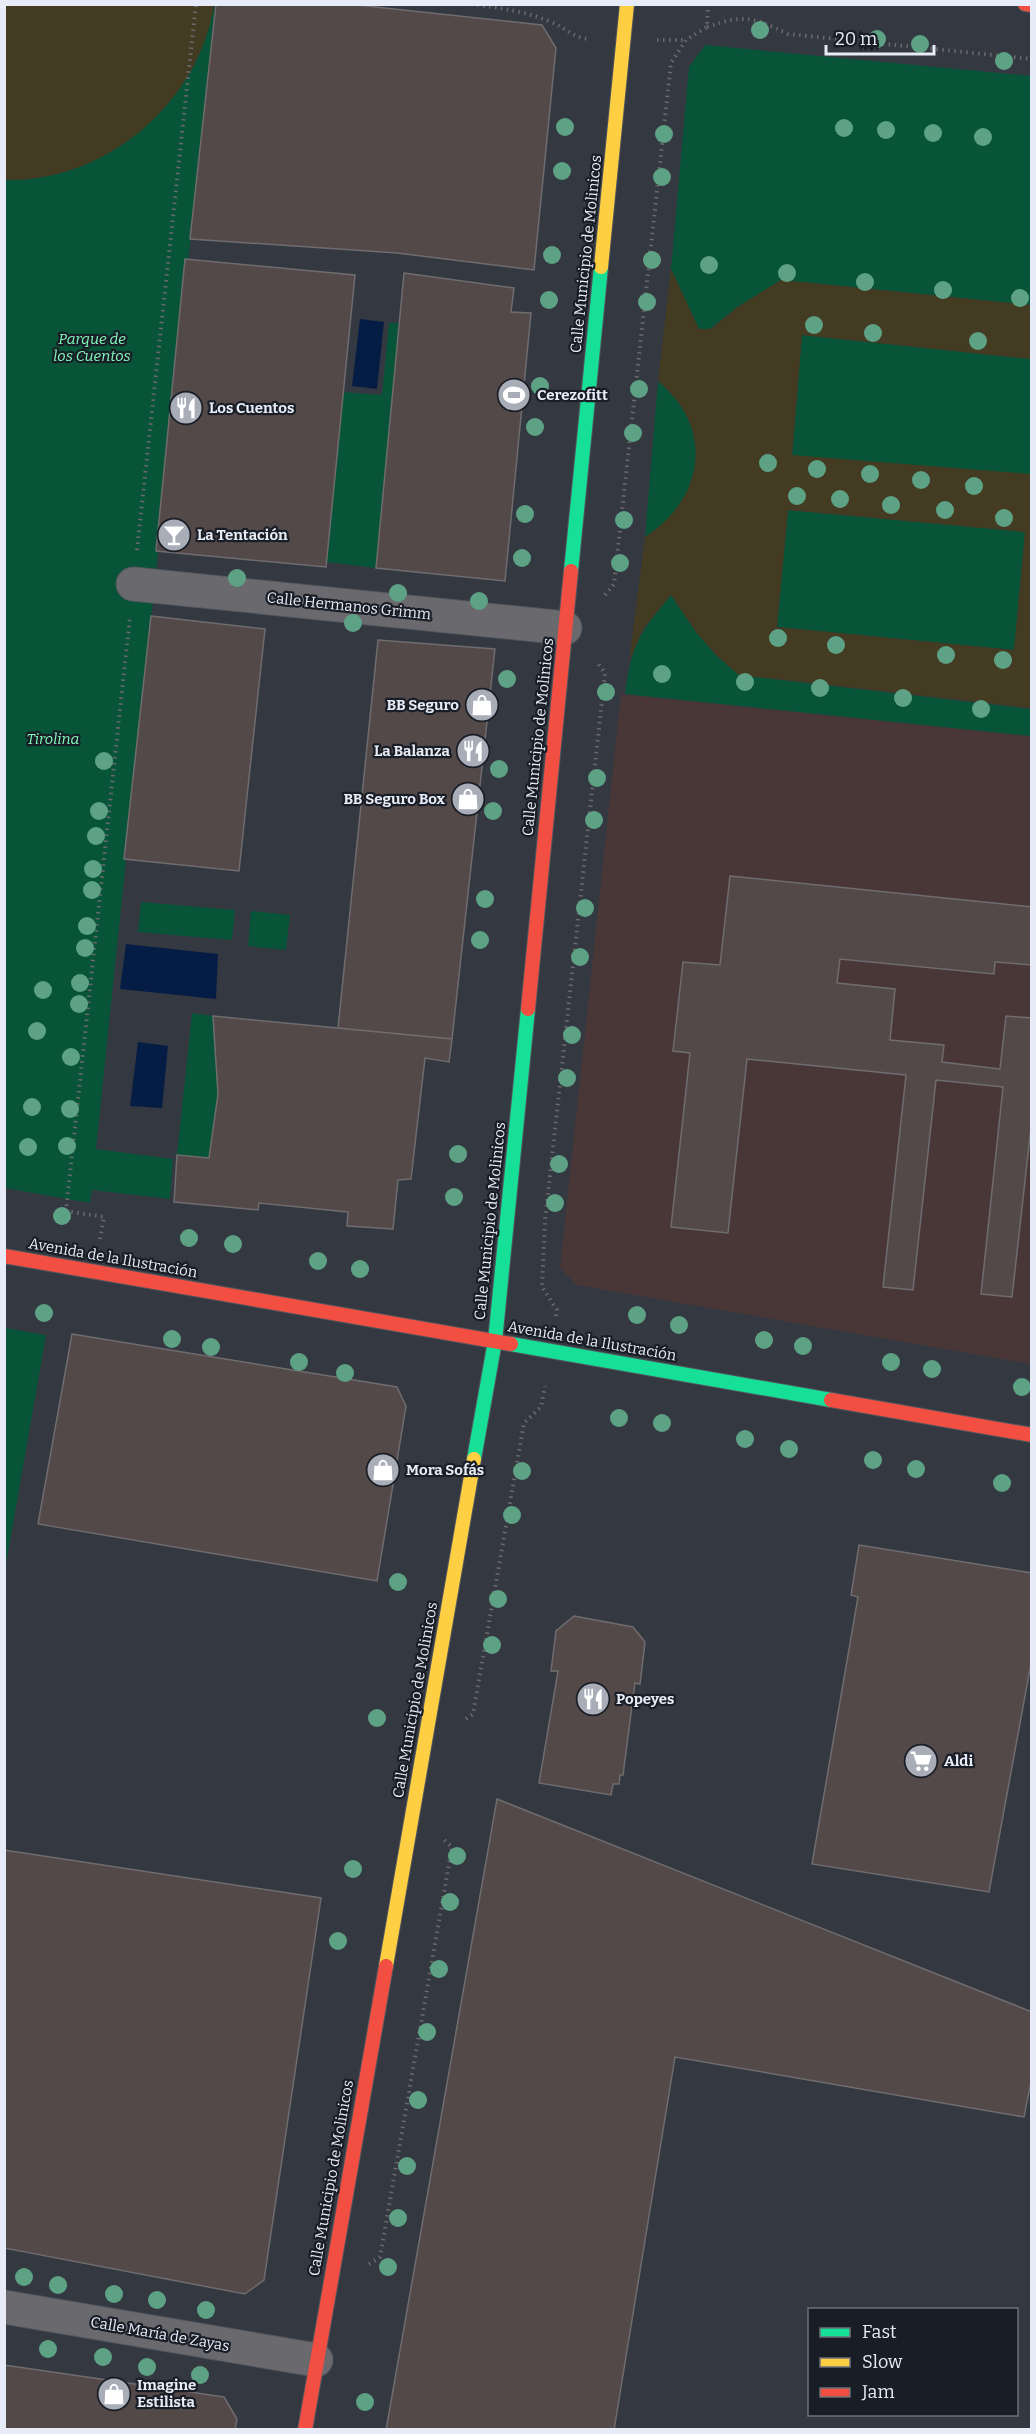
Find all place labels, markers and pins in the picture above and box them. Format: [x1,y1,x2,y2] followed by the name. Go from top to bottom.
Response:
[496,377,532,413] sports icon: Cerezofitt
[537,386,608,404] place label: Cerezofitt
[168,390,204,426] restaurant icon: Los Cuentos
[209,399,294,417] place label: Los Cuentos
[156,517,192,553] bar icon: La Tentación
[197,526,288,544] place label: La Tentación
[464,687,500,723] shop icon: BB Seguro
[387,696,459,714] place label: BB Seguro
[455,733,491,769] restaurant icon: La Balanza
[374,742,451,760] place label: La Balanza
[450,781,486,817] shop icon: BB Seguro Box
[343,790,445,808] place label: BB Seguro Box
[365,1452,401,1488] shop icon: Mora Sofás
[406,1461,484,1479] place label: Mora Sofás
[575,1681,611,1717] restaurant icon: Popeyes
[616,1690,674,1708] place label: Popeyes
[903,1743,939,1779] supermarket icon: Aldi
[944,1752,973,1770] place label: Aldi
[96,2376,132,2412] shop icon: Imagine Estilista
[137,2376,196,2411] place label: Imagine Estilista

